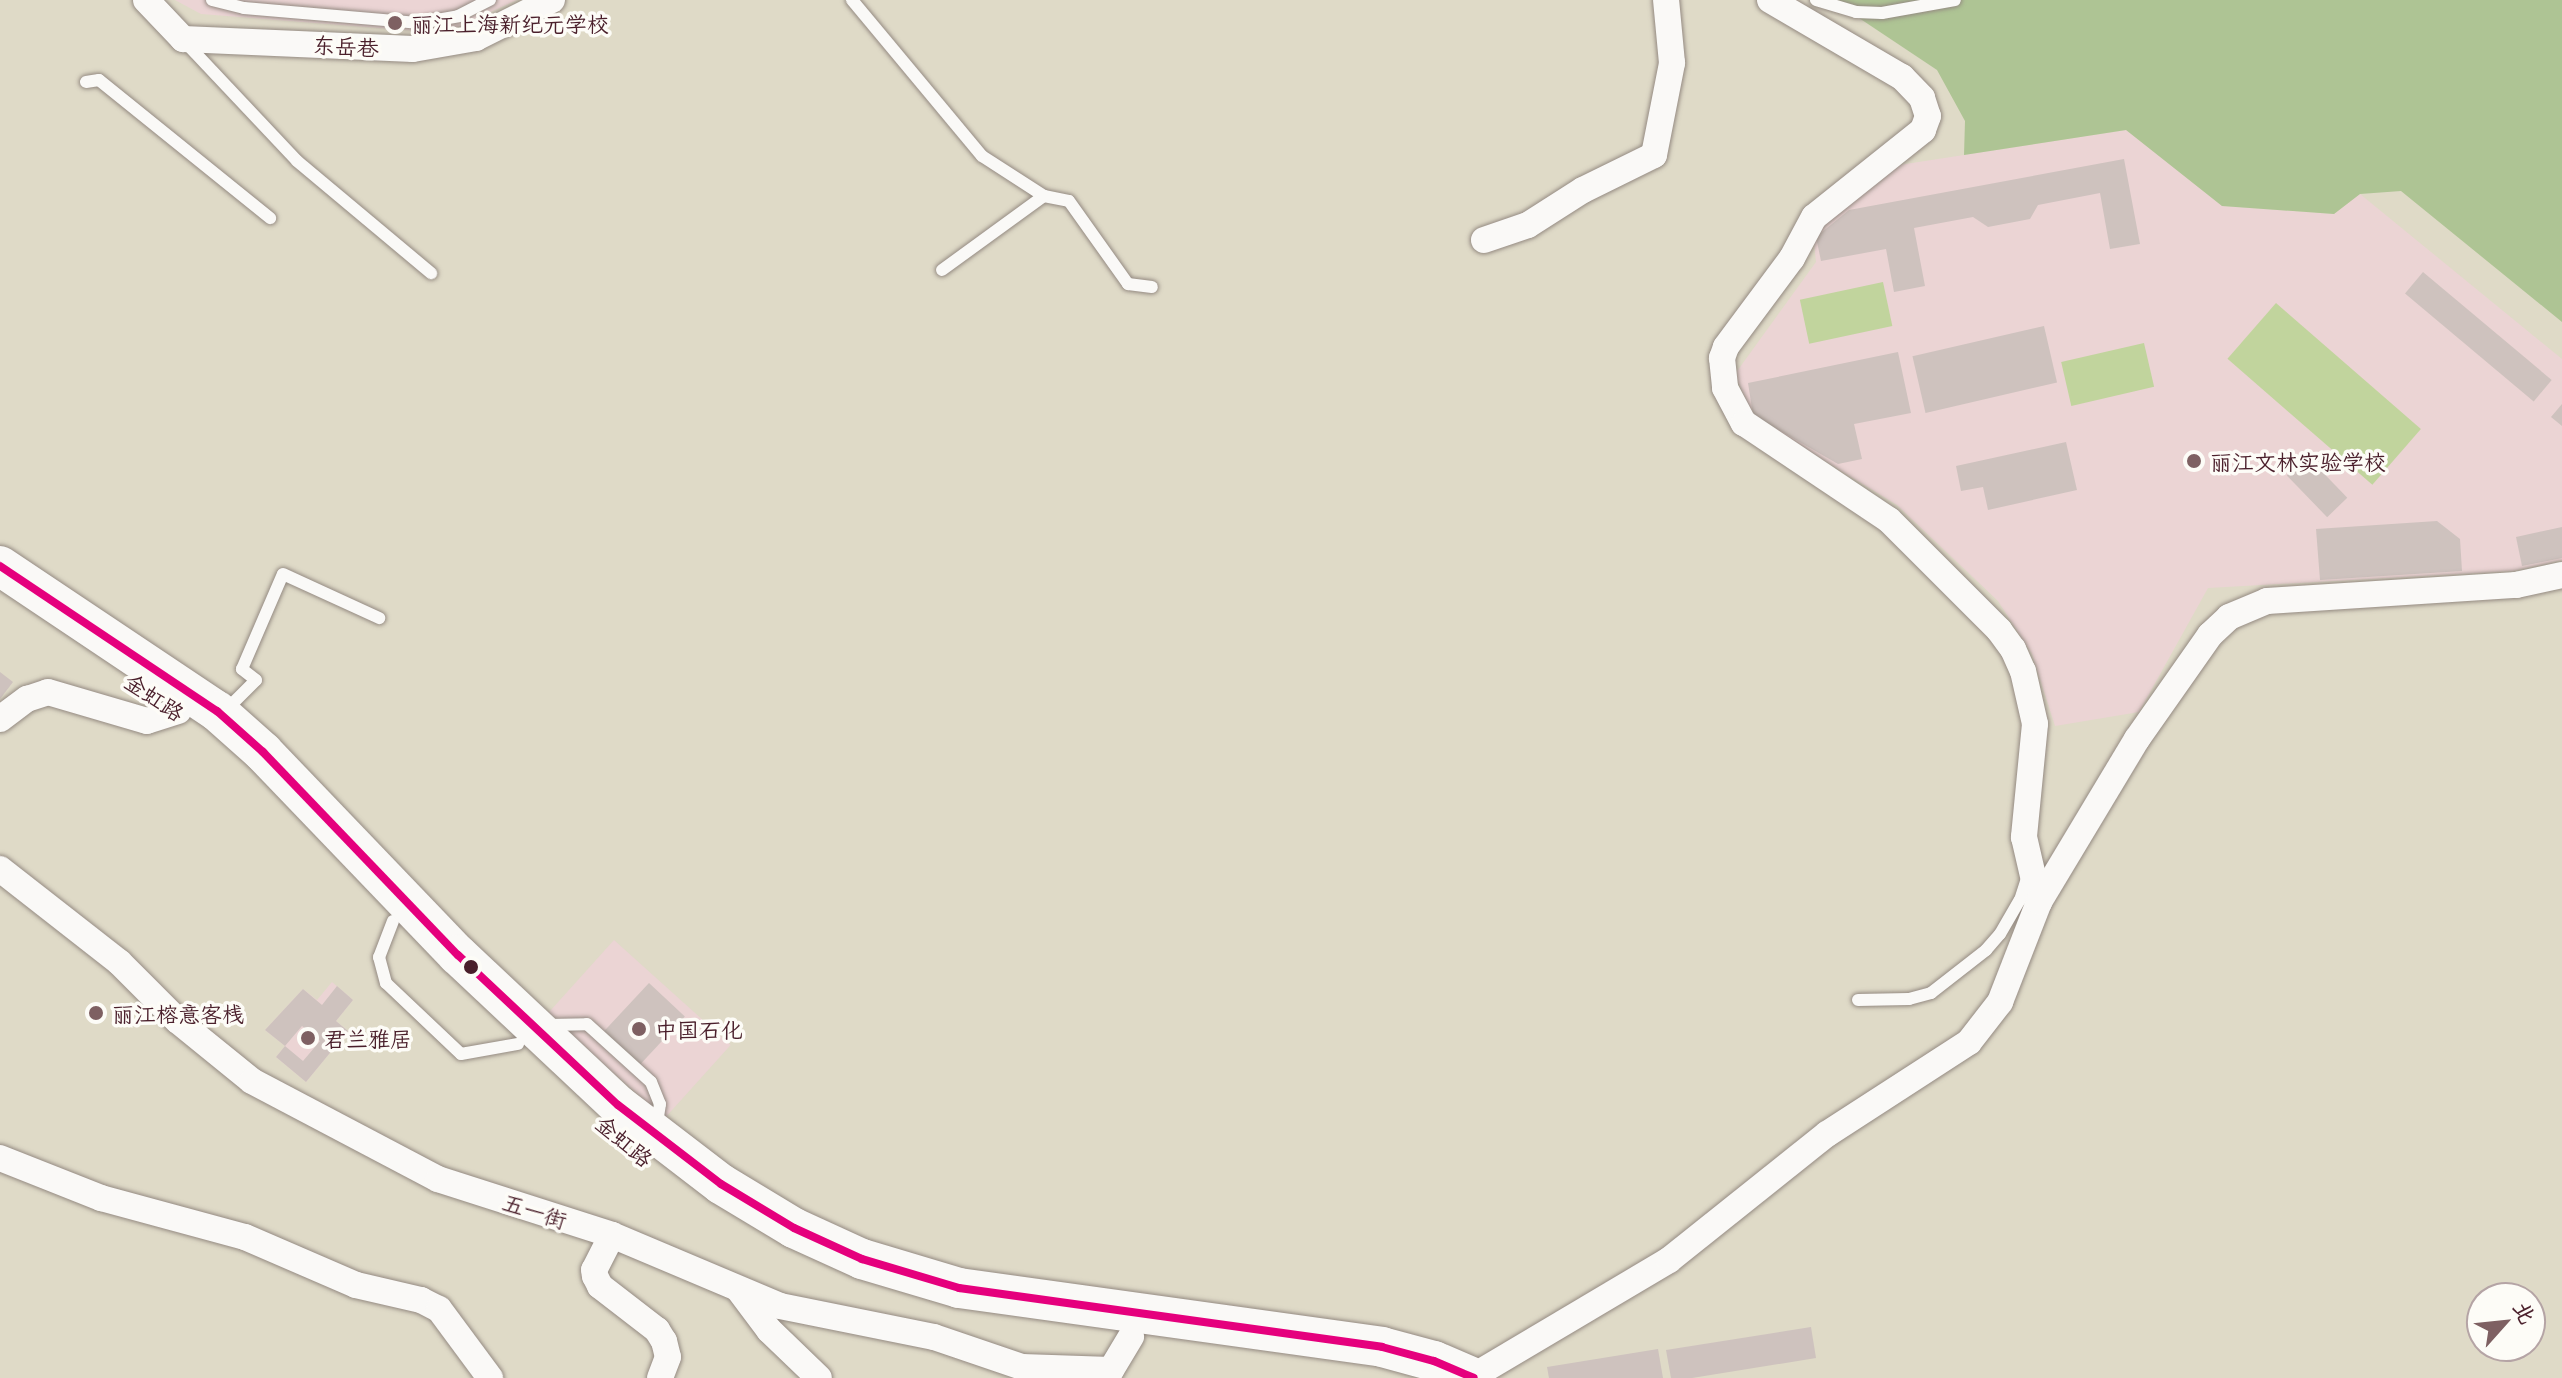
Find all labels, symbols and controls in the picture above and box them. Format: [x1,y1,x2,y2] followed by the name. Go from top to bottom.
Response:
[411,10,609,36] place label: 丽江上海新纪元学校
[386,14,404,32] marker: 丽江上海新纪元学校
[312,30,380,60] street label: 东岳巷
[2210,448,2386,474] place label: 丽江文林实验学校
[2185,452,2203,470] marker: 丽江文林实验学校
[120,667,190,725] street label: 金虹路
[463,959,479,975] unlabelled marker
[112,1000,244,1026] place label: 丽江榕意客栈
[87,1004,105,1022] marker: 丽江榕意客栈
[655,1016,743,1042] place label: 中国石化
[630,1020,648,1038] marker: 中国石化
[324,1025,412,1051] place label: 君兰雅居
[299,1029,317,1047] marker: 君兰雅居
[591,1109,659,1171] street label: 金虹路
[500,1187,570,1233] street label: 五一街
[2466,1282,2546,1362] north arrow
[2506,1294,2546,1329] text: 北

